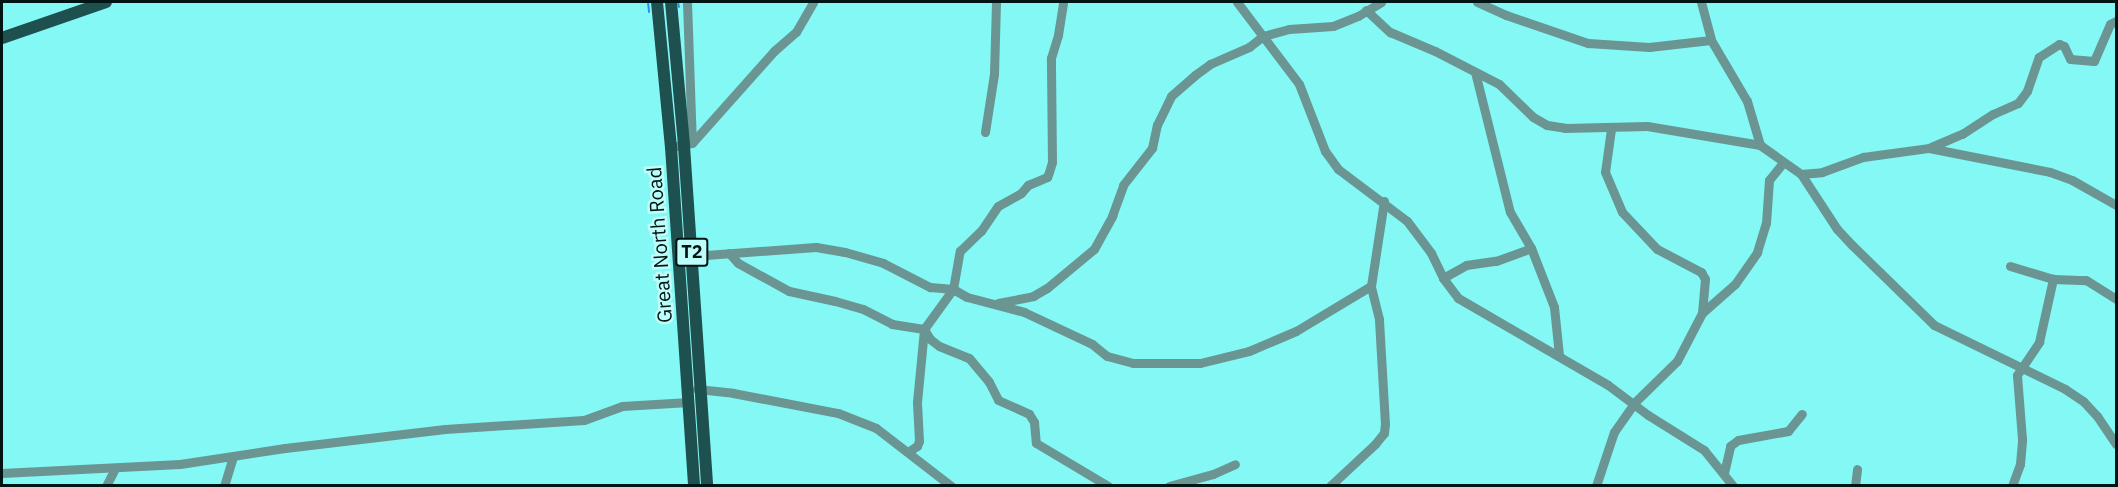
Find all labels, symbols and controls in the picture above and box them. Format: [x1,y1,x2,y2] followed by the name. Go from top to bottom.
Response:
[642,166,676,324] street label: Great North Road
[674,237,710,267] road number: T2

